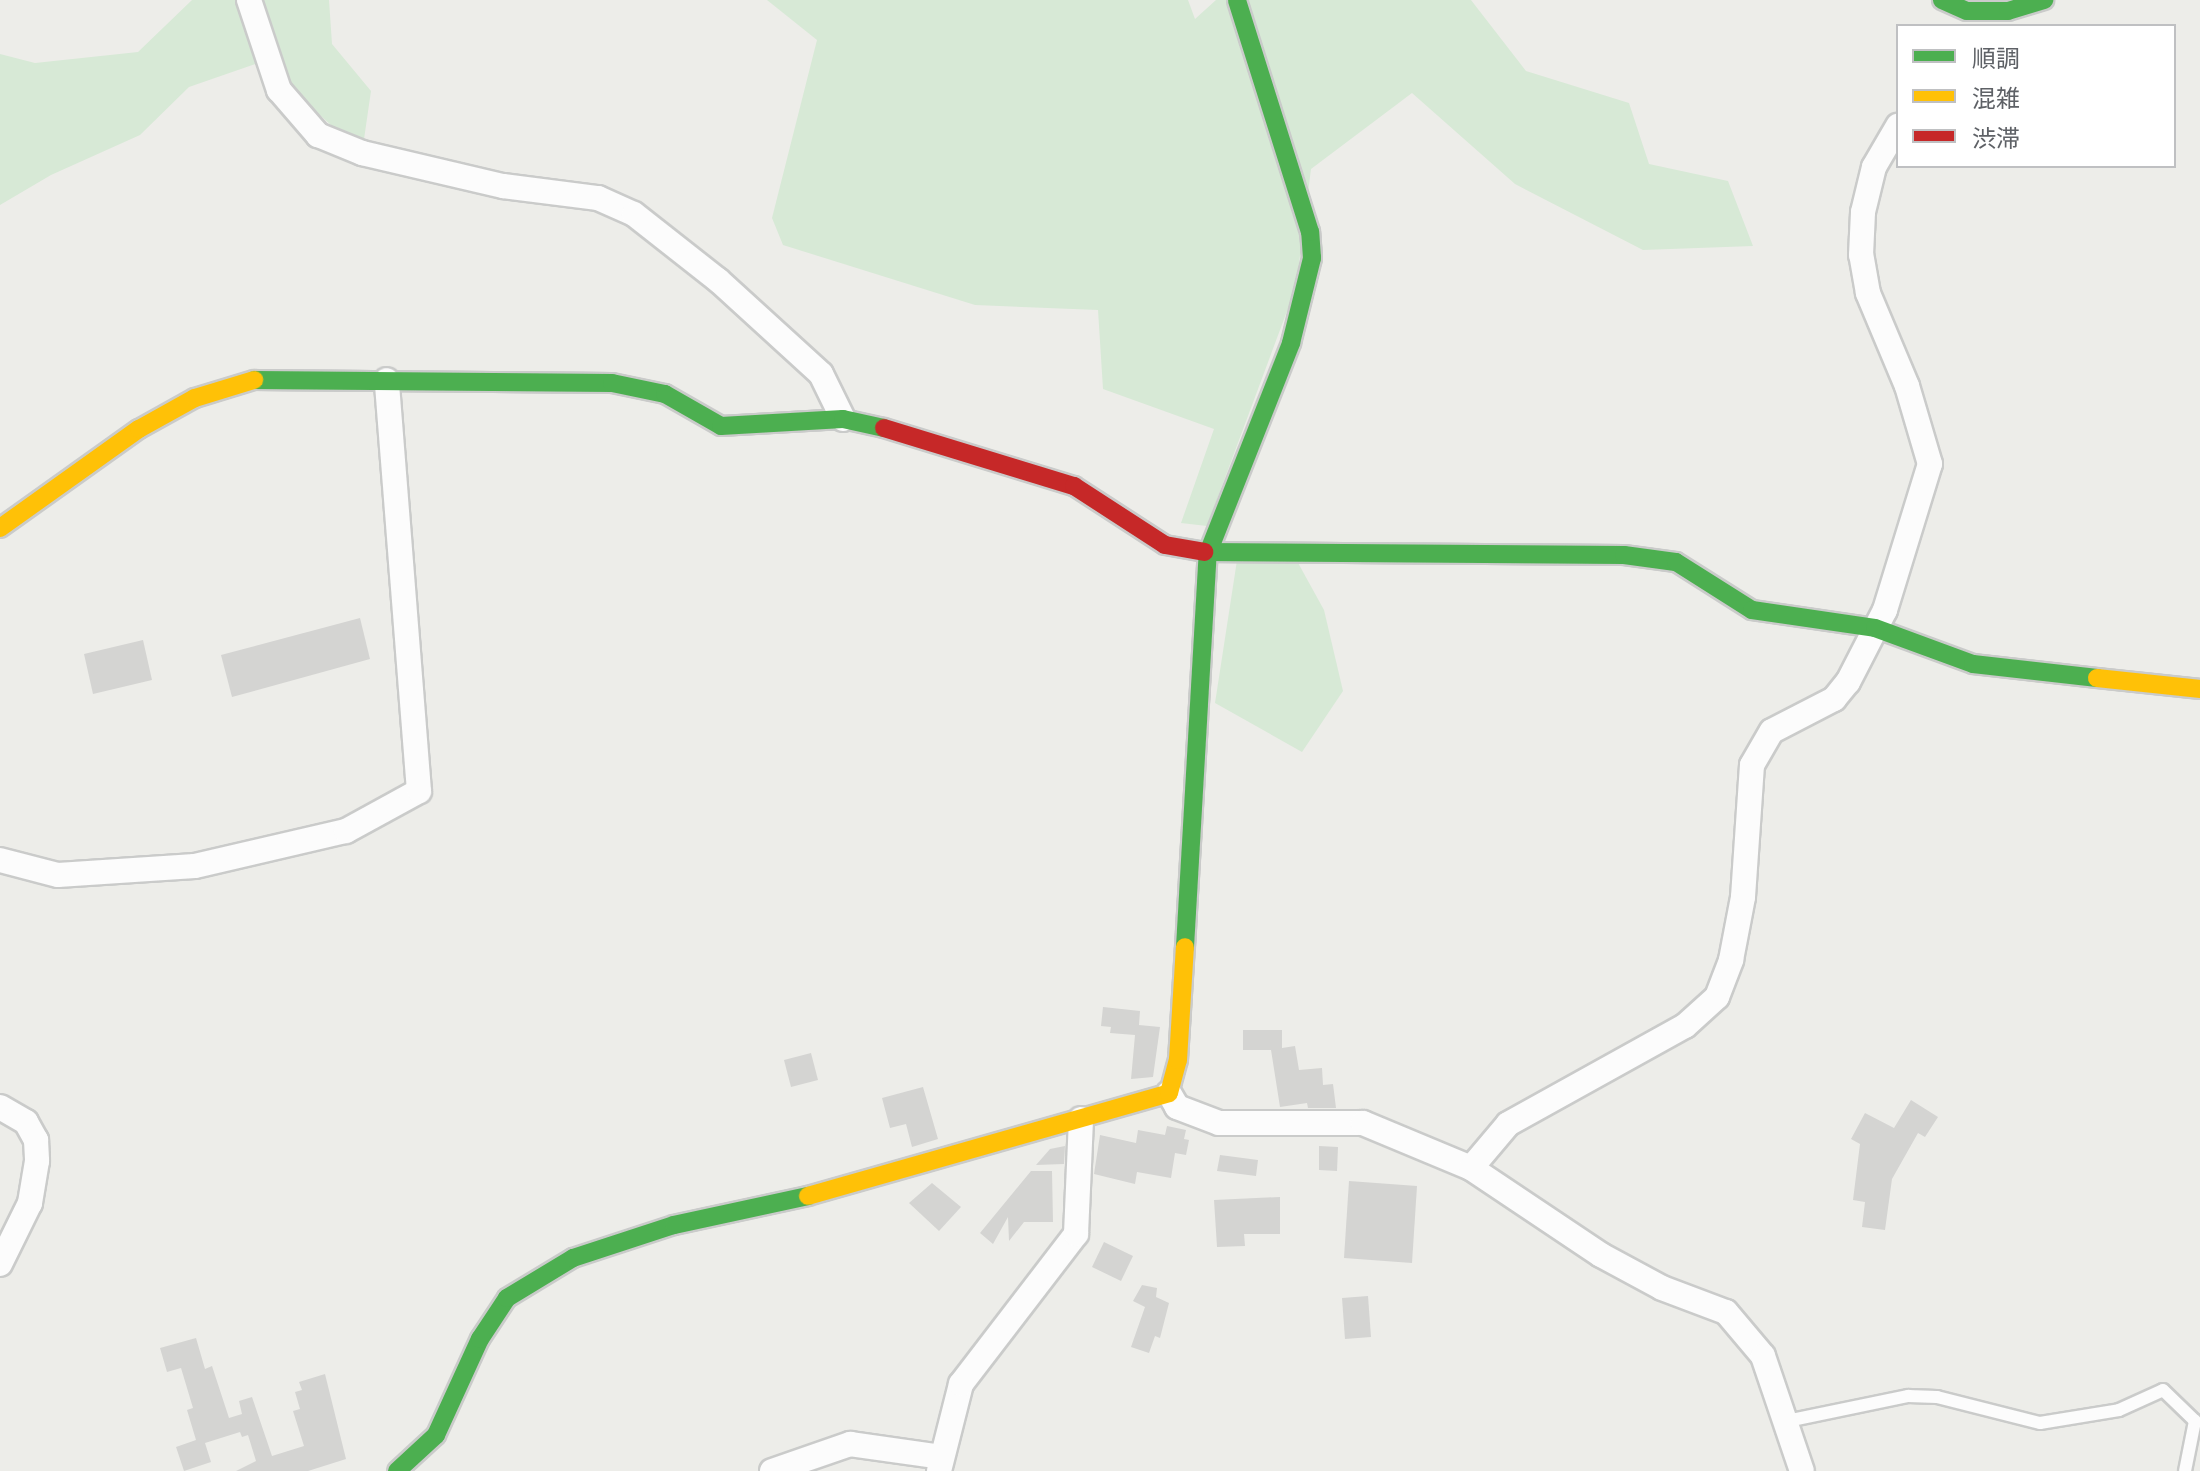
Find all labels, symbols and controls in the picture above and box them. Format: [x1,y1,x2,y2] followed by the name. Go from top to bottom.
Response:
[1896,24,2176,168] legend
[1972,44,2020,74] text: 順調
[1972,84,2020,114] text: 混雑
[1972,124,2020,154] text: 渋滞

